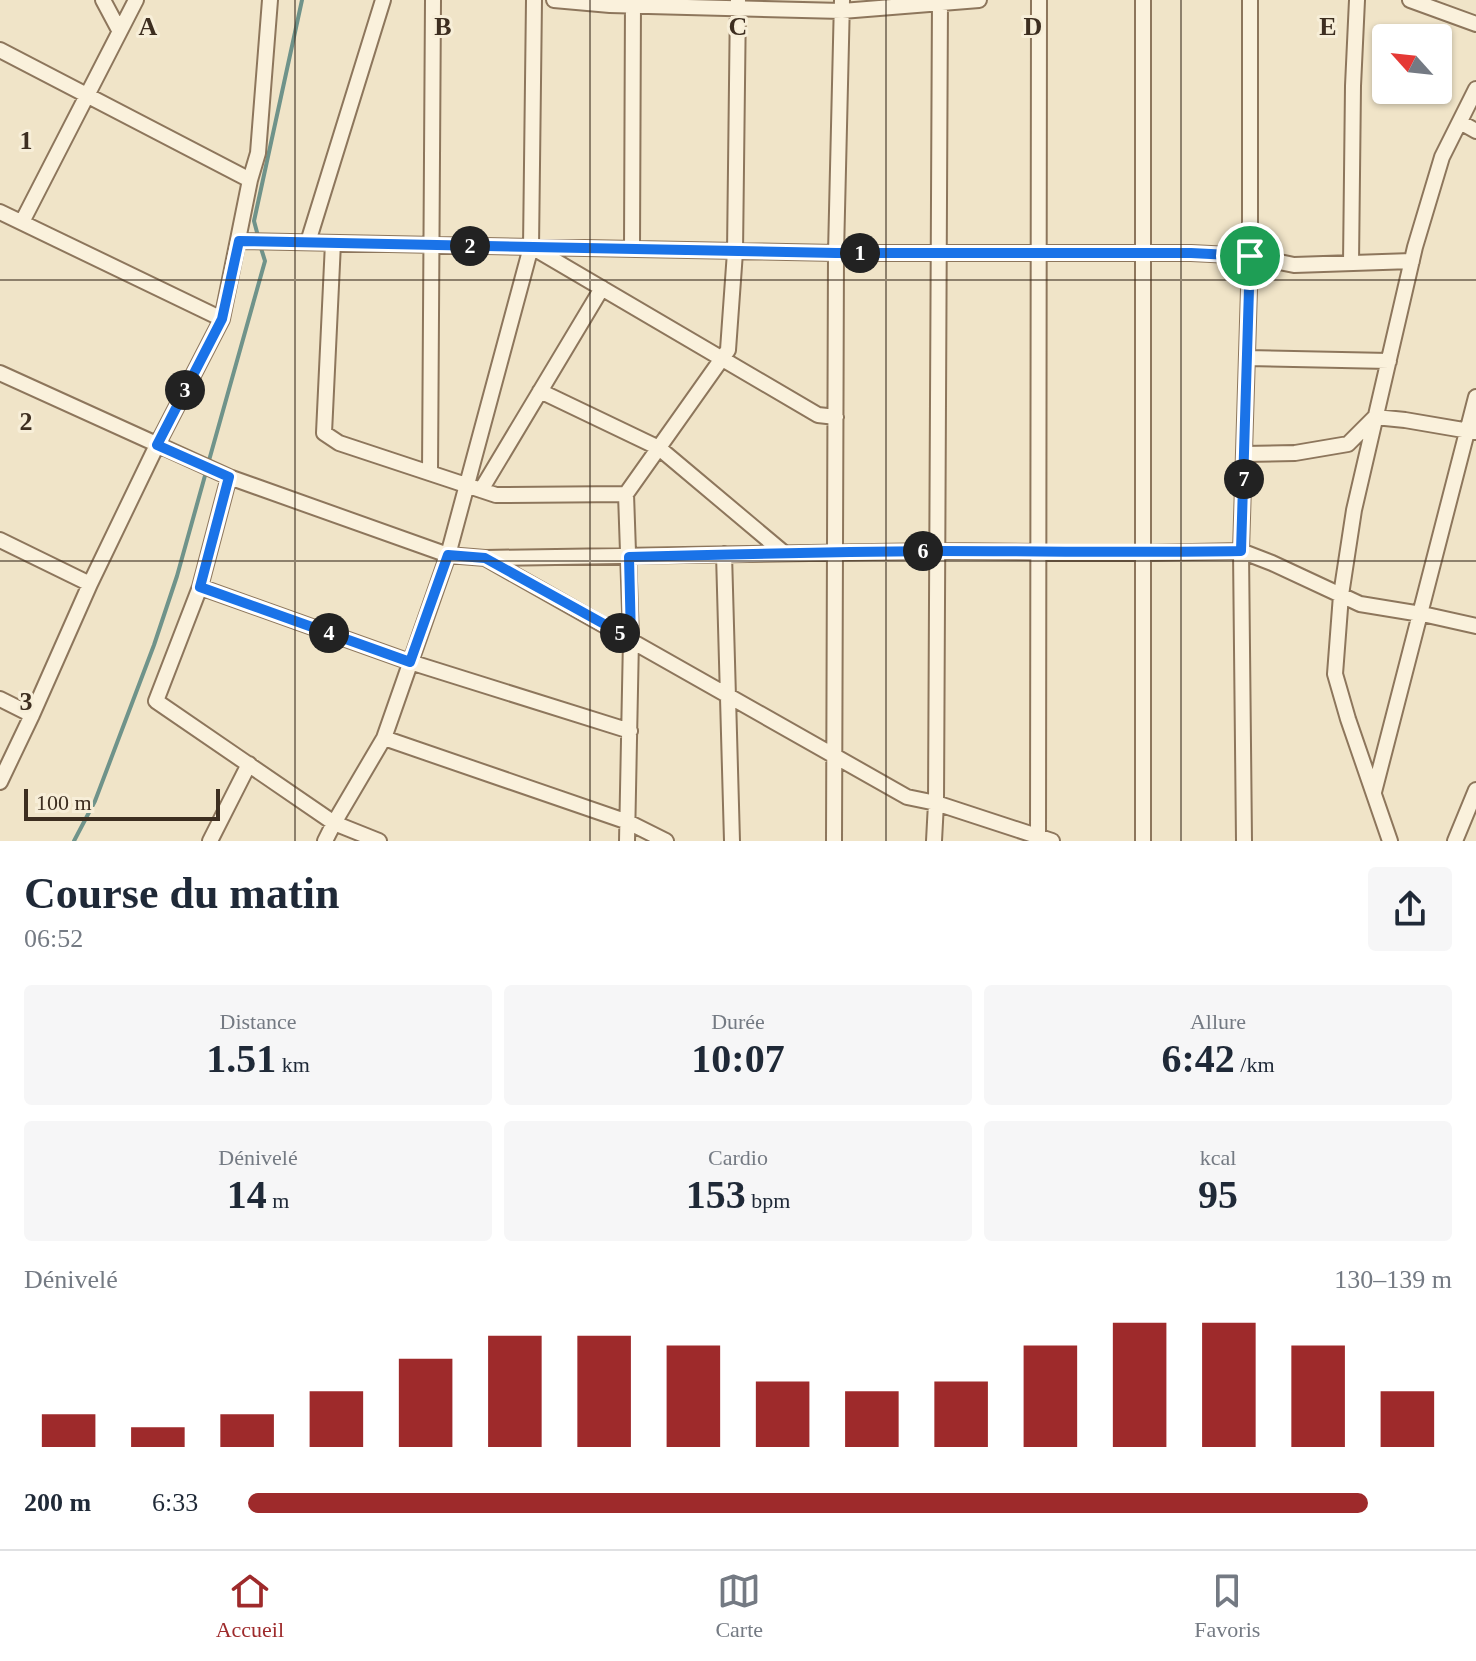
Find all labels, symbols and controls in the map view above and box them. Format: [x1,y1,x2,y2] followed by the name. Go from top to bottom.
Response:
[139,12,158,41] text: A
[434,12,452,41] text: B
[729,12,747,41] text: C
[1024,12,1042,41] text: D
[1319,12,1337,41] text: E
[1372,24,1452,104] north arrow
[1372,24,1452,104] map controls
[20,126,33,155] text: 1
[1216,222,1284,290] pin
[450,226,490,266] pin: 2
[465,233,476,258] text: 2
[840,233,880,273] pin: 1
[1228,234,1272,278] icon: arrive
[855,240,866,265] text: 1
[165,370,205,410] pin: 3
[180,377,191,402] text: 3
[20,407,33,436] text: 2
[1224,459,1264,499] pin: 7
[1239,466,1250,491] text: 7
[903,531,943,571] pin: 6
[918,538,929,563] text: 6
[309,613,349,653] pin: 4
[600,613,640,653] pin: 5
[324,620,335,645] text: 4
[615,620,626,645] text: 5
[20,687,33,716] text: 3
[24,785,220,821] scale bar
[36,790,92,815] text: 100 m
[1368,867,1452,951] button: share
[24,869,339,918] text: Course du matin
[24,924,83,953] text: 06:52
[220,1009,296,1034] text: Distance
[711,1009,765,1034] text: Durée
[1190,1009,1246,1034] text: Allure
[206,1036,276,1081] text: 1.51
[691,1036,785,1081] text: 10:07
[1161,1036,1235,1081] text: 6:42
[276,1052,310,1077] text: km
[1235,1052,1275,1077] text: /km
[218,1145,298,1170] text: Dénivelé
[708,1145,768,1170] text: Cardio
[1200,1145,1236,1170] text: kcal
[227,1172,267,1217] text: 14
[686,1172,746,1217] text: 153
[1198,1172,1238,1217] text: 95
[267,1188,289,1213] text: m
[746,1188,790,1213] text: bpm
[24,1265,118,1294] text: Dénivelé
[1334,1265,1452,1294] text: 130–139 m
[24,1488,91,1517] text: 200 m
[152,1488,198,1517] text: 6:33
[216,1569,284,1643] tab: Accueil
[715,1569,763,1643] tab: Carte
[1194,1569,1260,1643] tab: Favoris

